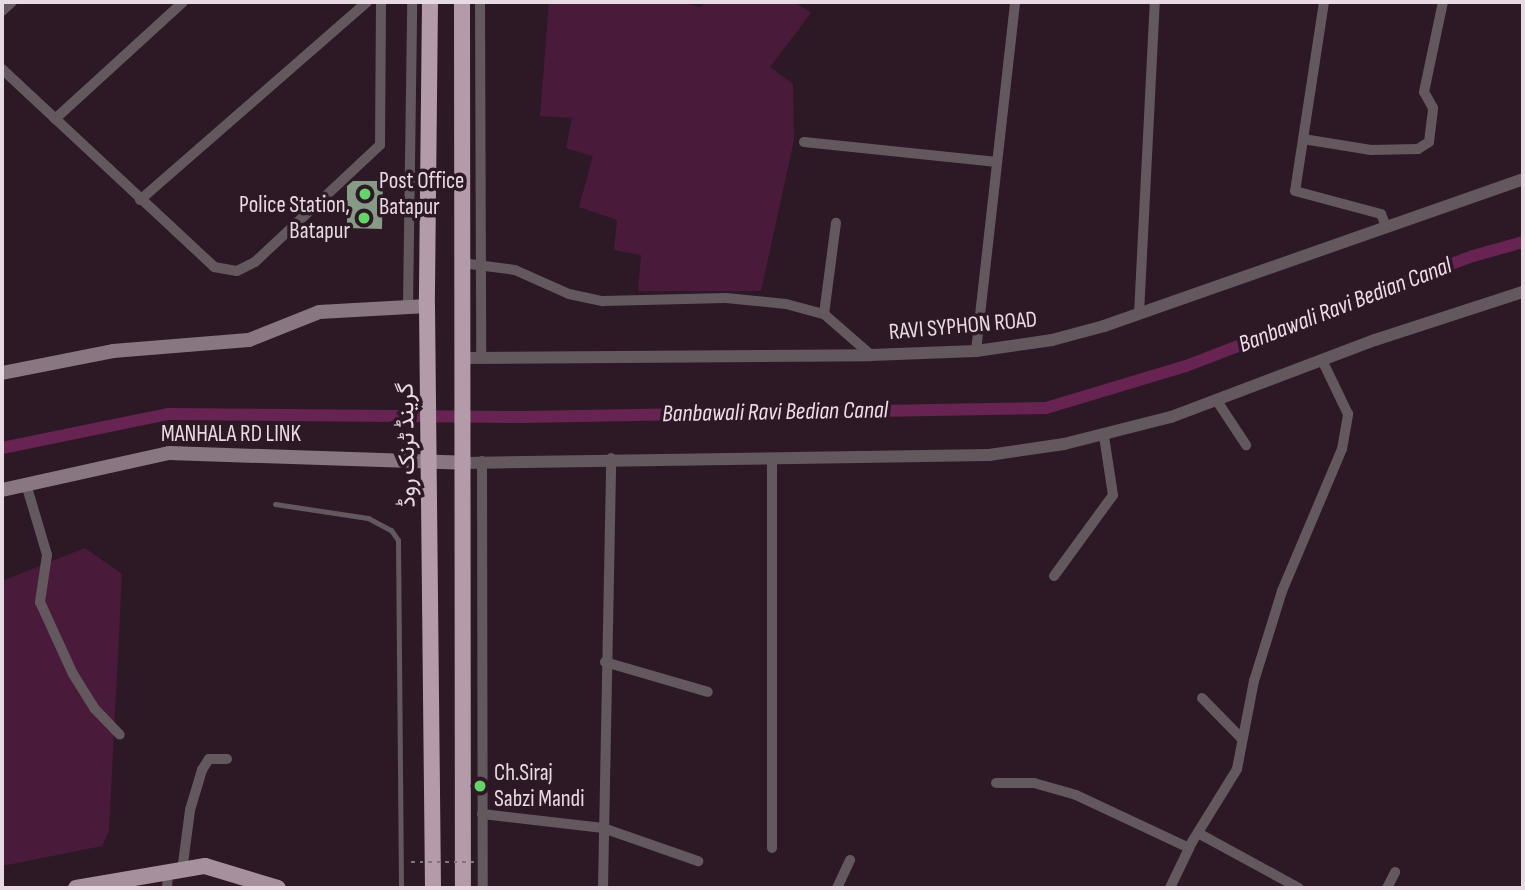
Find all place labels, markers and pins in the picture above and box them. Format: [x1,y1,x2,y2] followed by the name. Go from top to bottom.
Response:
[379,167,464,221] place label: Post Office Batapur
[357,186,373,202] marker: Post Office Batapur
[239,191,350,245] place label: Police Station, Batapur
[356,210,372,226] marker: Police Station, Batapur
[494,759,584,813] place label: Ch.Siraj Sabzi Mandi
[472,778,488,794] marker: Ch.Siraj Sabzi Mandi

